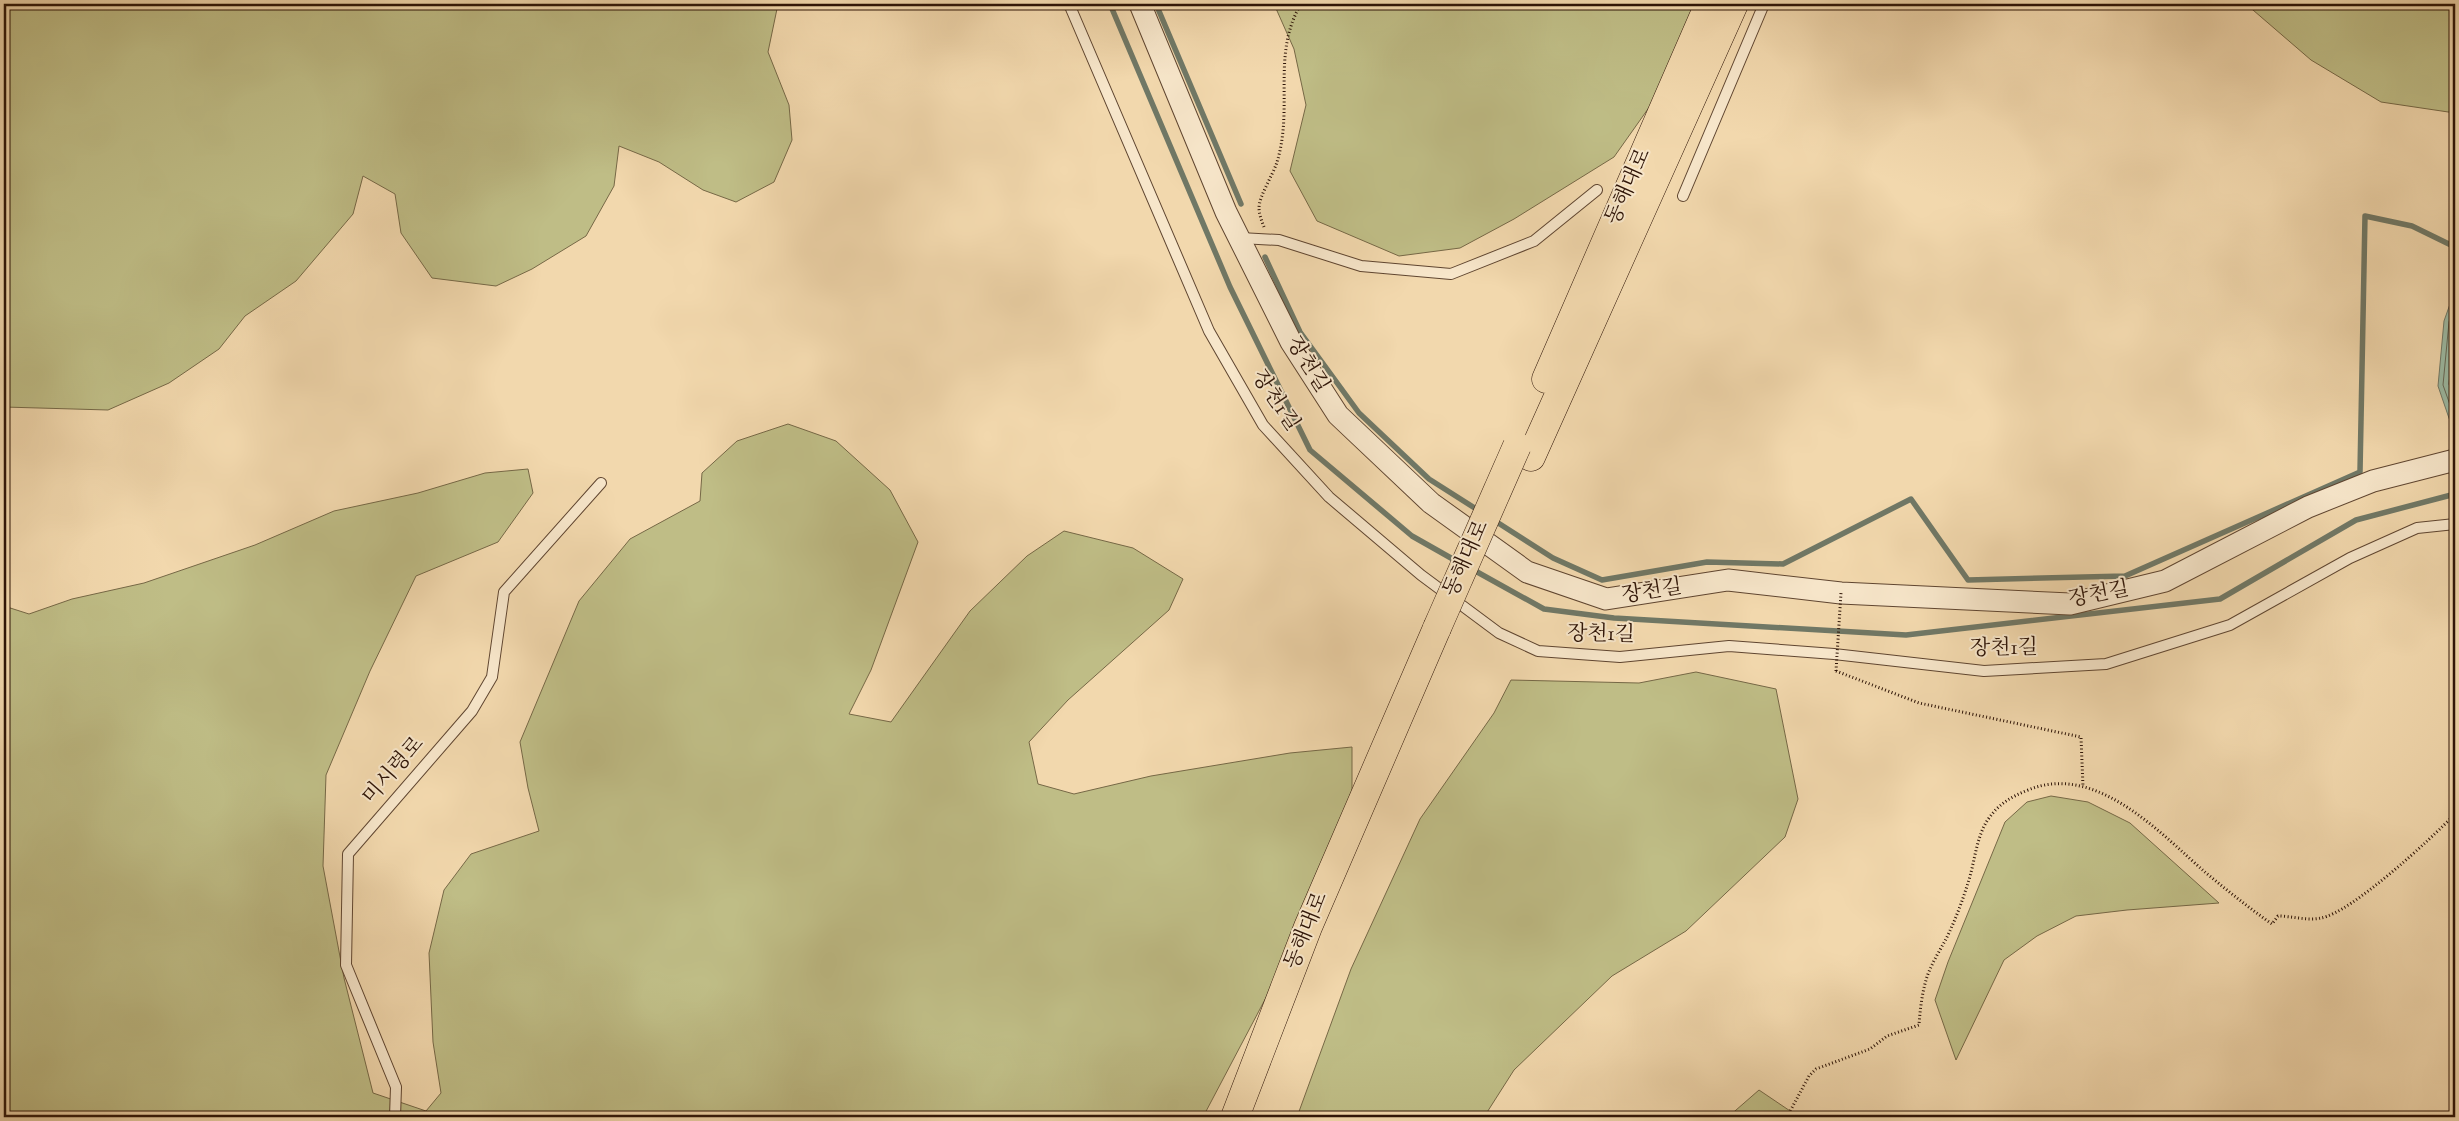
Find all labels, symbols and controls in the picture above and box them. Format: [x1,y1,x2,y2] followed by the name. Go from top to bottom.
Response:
[1599,144,1659,230] street label: 동해대로
[1278,331,1336,399] street label: 장천길
[1244,364,1306,438] street label: 장천1길
[1437,516,1497,602] street label: 동해대로
[1620,572,1684,612] street label: 장천길
[2066,574,2132,616] street label: 장천길
[1567,619,1635,651] street label: 장천1길
[1970,633,2038,665] street label: 장천1길
[356,731,432,811] street label: 미시령로
[1278,888,1336,974] street label: 동해대로

